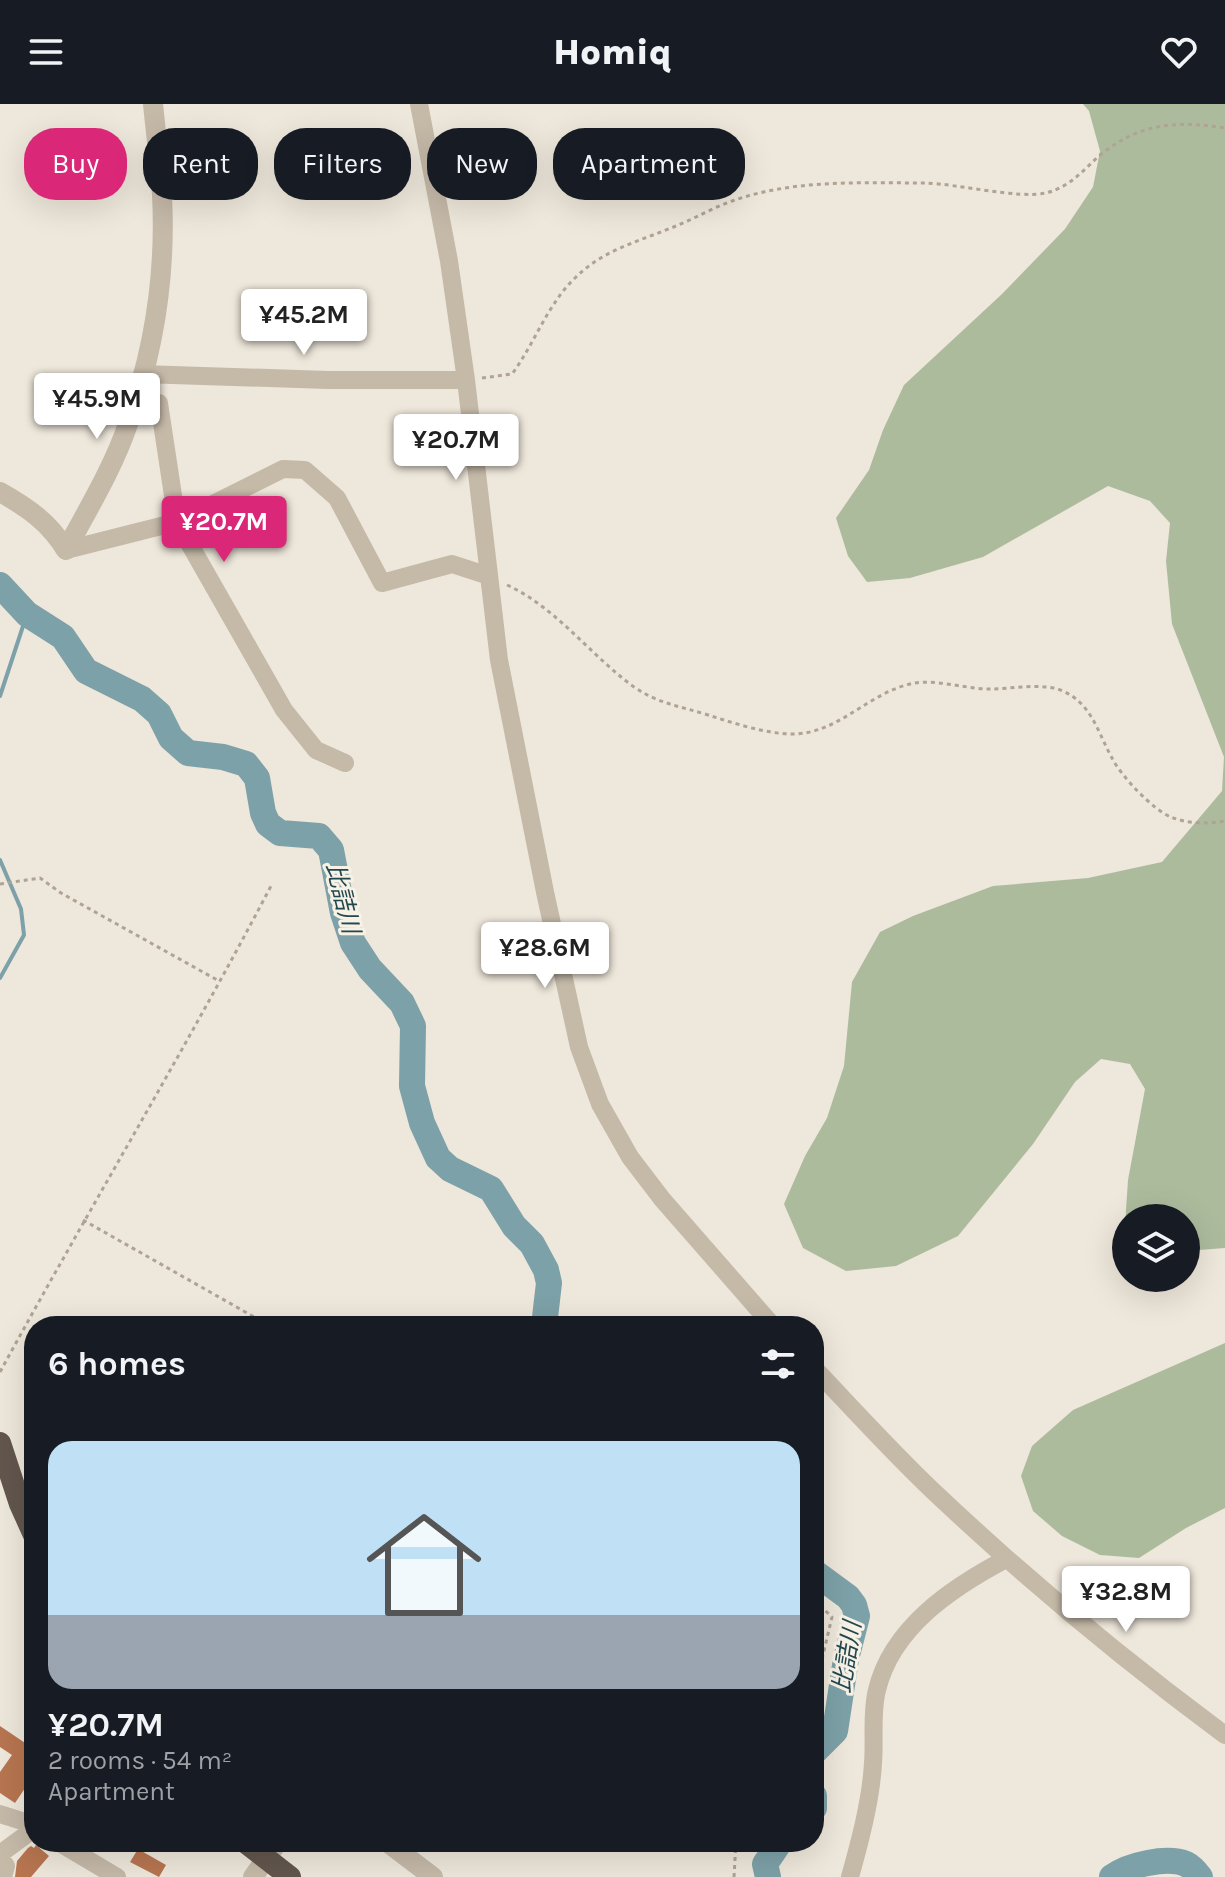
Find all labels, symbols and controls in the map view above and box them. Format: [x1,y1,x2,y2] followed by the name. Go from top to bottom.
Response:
[24,30,68,74] icon: menu
[1157,30,1201,74] icon: heart
[553,31,672,73] text: Homiq
[24,128,127,200] chip: Buy
[143,128,258,200] chip: Rent
[274,128,411,200] chip: Filters
[427,128,537,200] chip: New
[553,128,745,200] chip: Apartment
[239,289,369,357] pin: ¥45.2M
[259,299,349,330] text: ¥45.2M
[32,373,162,441] pin: ¥45.9M
[52,383,142,414] text: ¥45.9M
[391,414,521,482] pin: ¥20.7M
[412,424,500,455] text: ¥20.7M
[159,496,289,564] pin: ¥20.7M
[180,506,268,537] text: ¥20.7M
[321,860,366,939] water label: 比詰川
[480,922,610,990] pin: ¥28.6M
[499,932,591,963] text: ¥28.6M
[1112,1204,1200,1292] map controls
[1112,1204,1200,1292] button: layers
[756,1342,800,1386] icon: filters
[48,1344,186,1384] text: 6 homes
[352,1493,496,1637] icon: home
[1061,1566,1191,1634] pin: ¥32.8M
[1080,1576,1172,1607] text: ¥32.8M
[828,1616,867,1695] water label: 比詰川
[48,1705,164,1745] text: ¥20.7M
[48,1745,232,1776] text: 2 rooms · 54 m²
[48,1776,175,1807] text: Apartment

